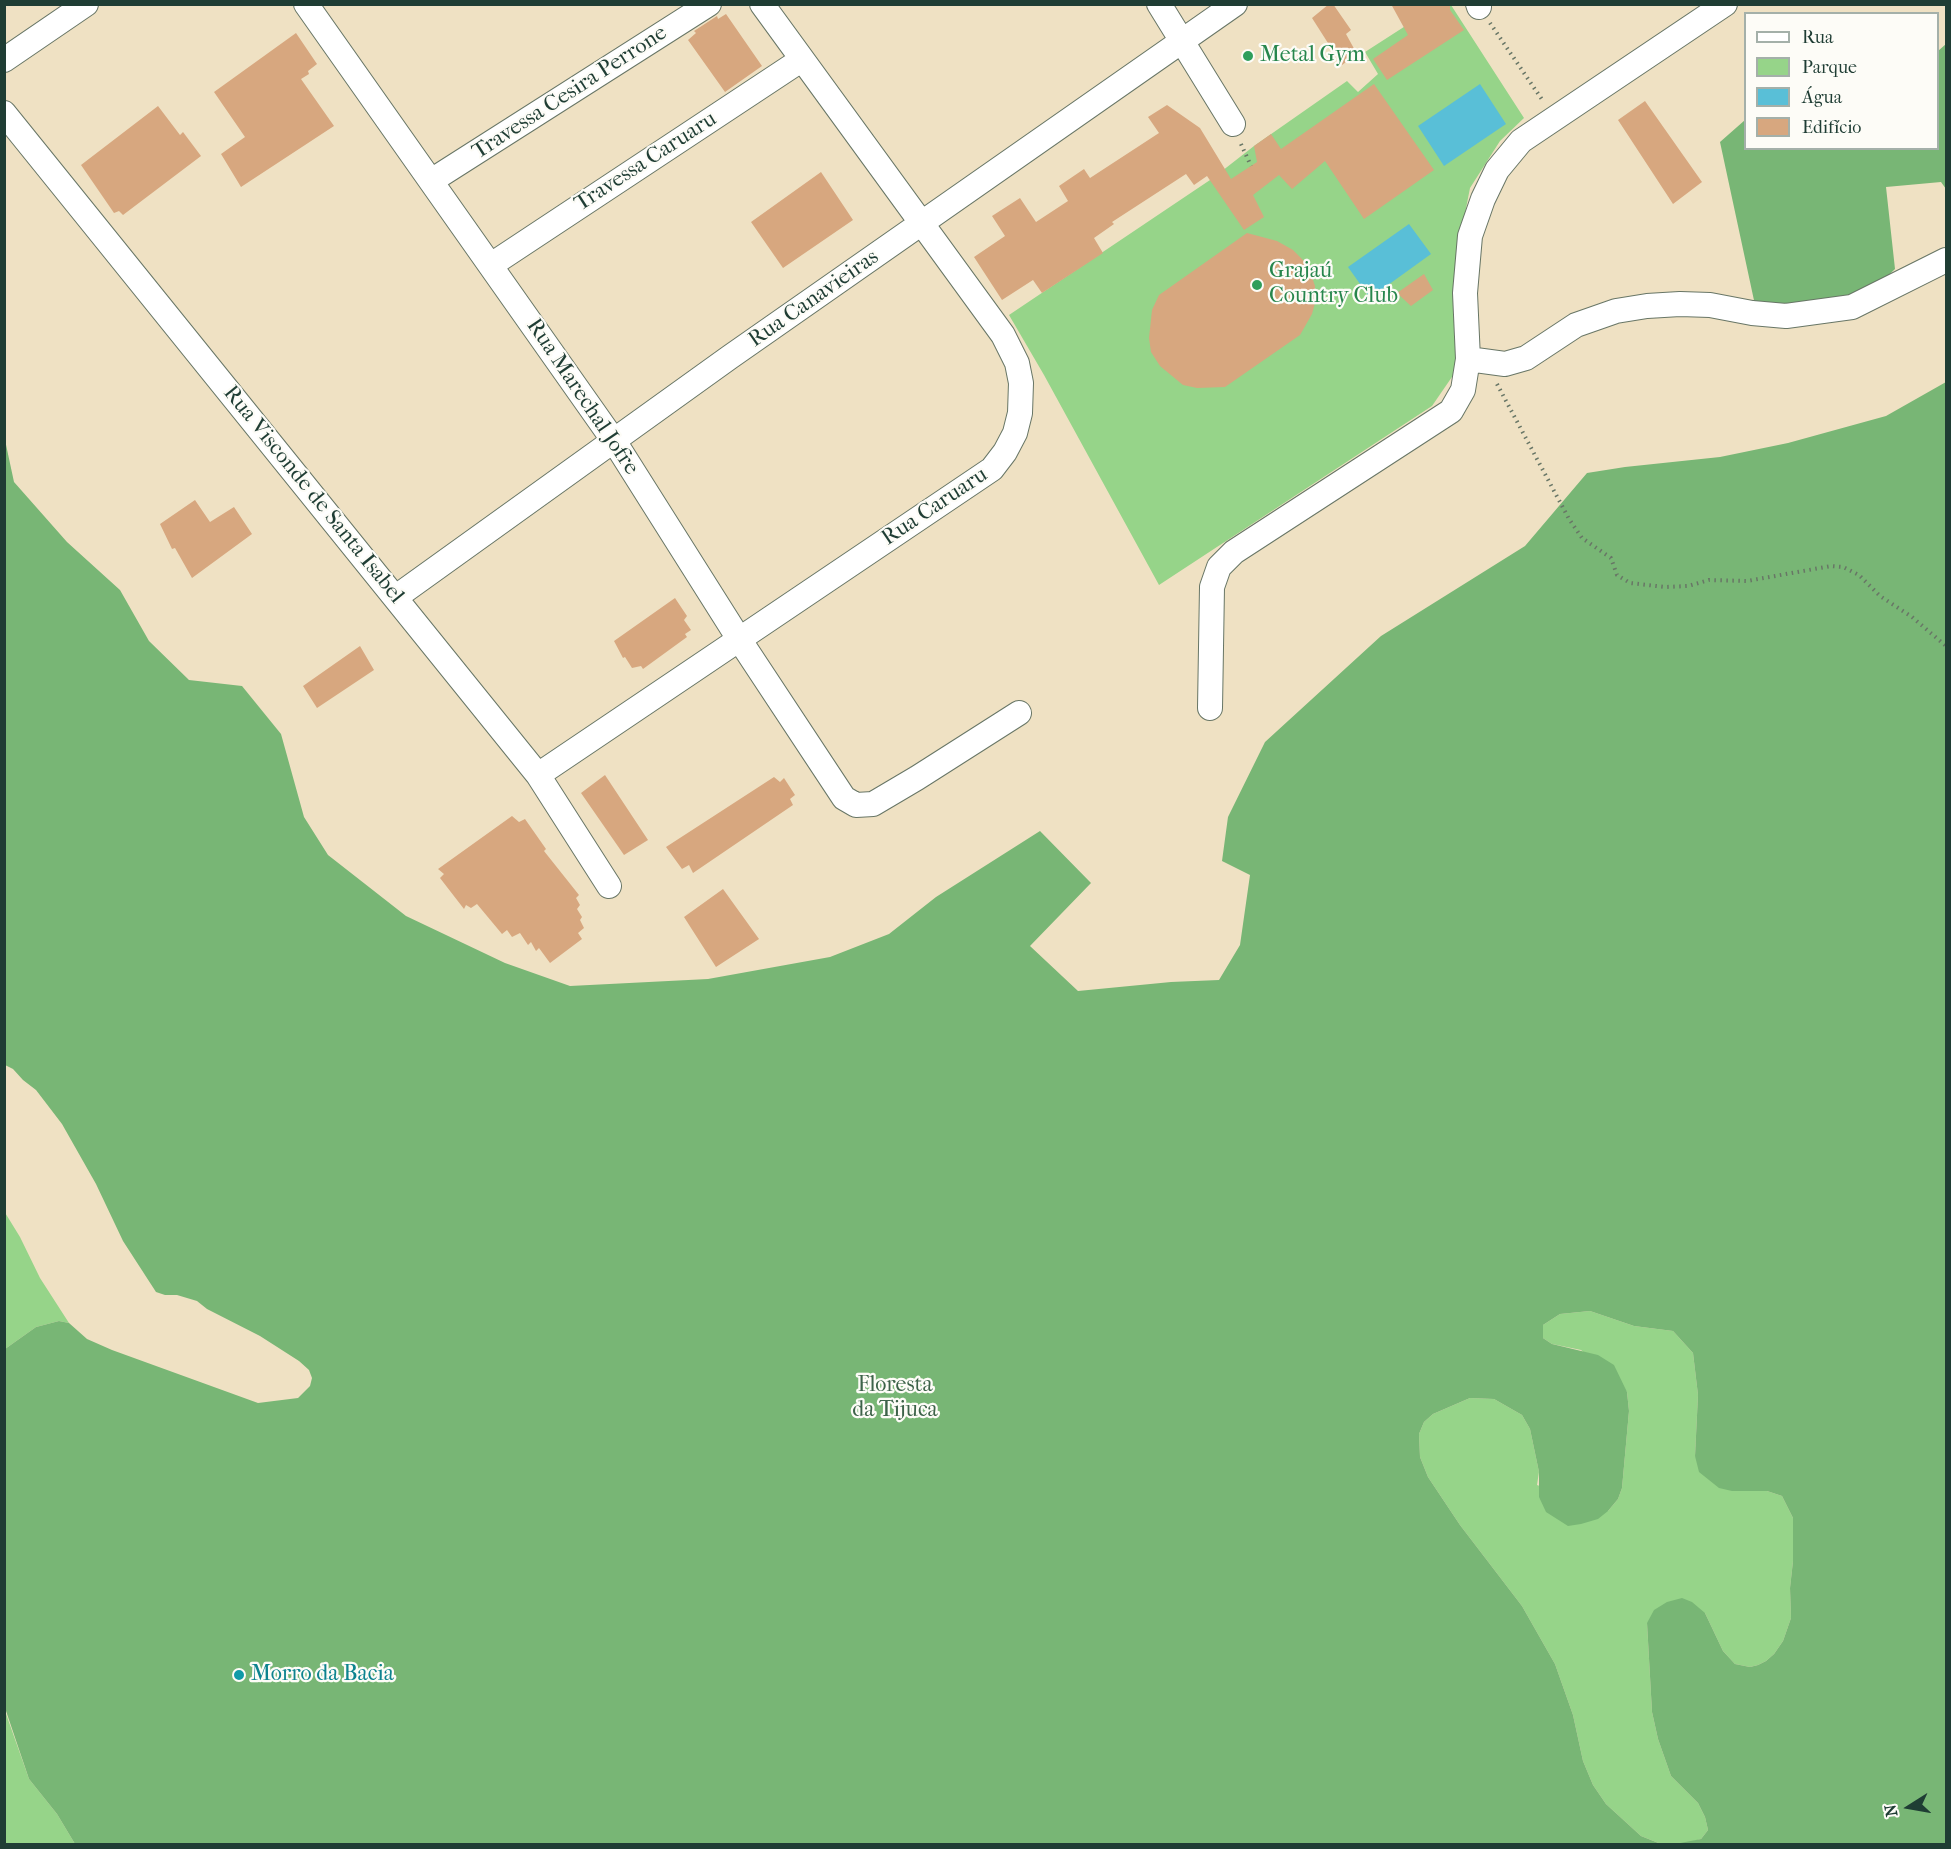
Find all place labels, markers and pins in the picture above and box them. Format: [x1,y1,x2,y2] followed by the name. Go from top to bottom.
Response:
[1260,43,1365,69] place label: Metal Gym
[1241,49,1255,63] marker: Metal Gym
[1269,259,1398,310] place label: Grajaú Country Club
[1250,278,1264,292] marker: Grajaú Country Club
[251,1662,394,1688] place label: Morro da Bacia
[232,1668,246,1682] marker: Morro da Bacia

